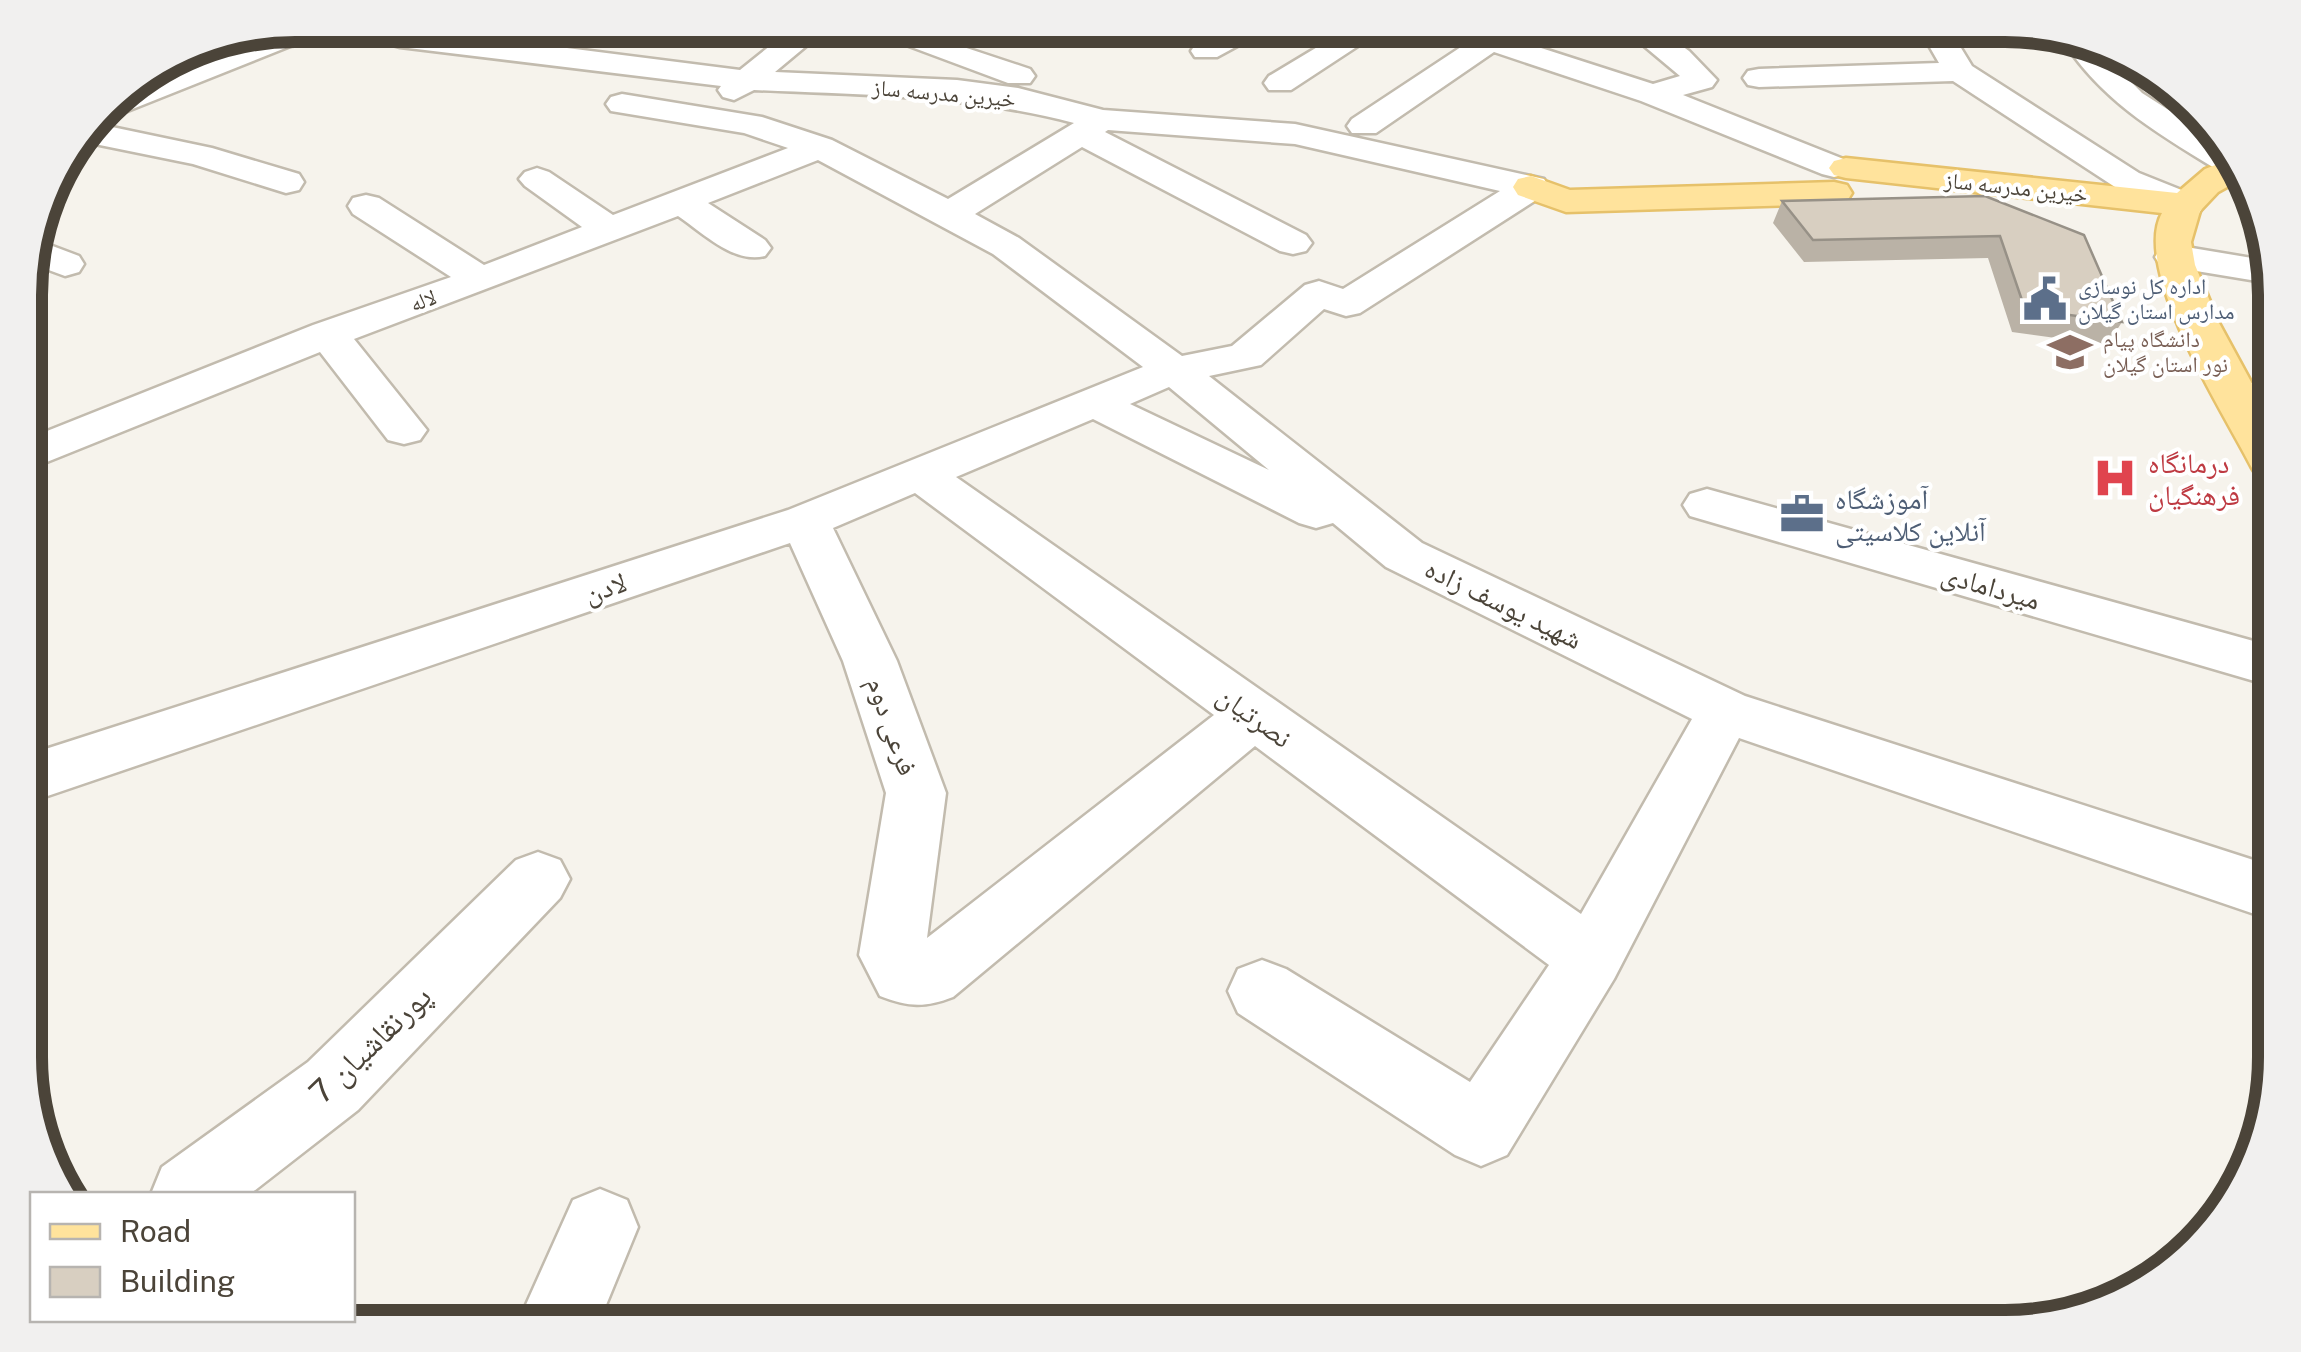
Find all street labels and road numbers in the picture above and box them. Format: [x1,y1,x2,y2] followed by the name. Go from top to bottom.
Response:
[870,74,1017,113] street label: خیرین مدرسه ساز
[1942,166,2089,208] street label: خیرین مدرسه ساز
[406,283,440,317] street label: لاله
[1420,551,1588,656] street label: شهید یوسف زاده
[1938,556,2044,617] street label: میردامادی
[580,565,631,610] street label: لادن
[858,673,925,780] street label: فرعی دوم
[1211,678,1299,755] street label: نصرتیان
[302,977,439,1112] street label: پورنقاشیان 7

